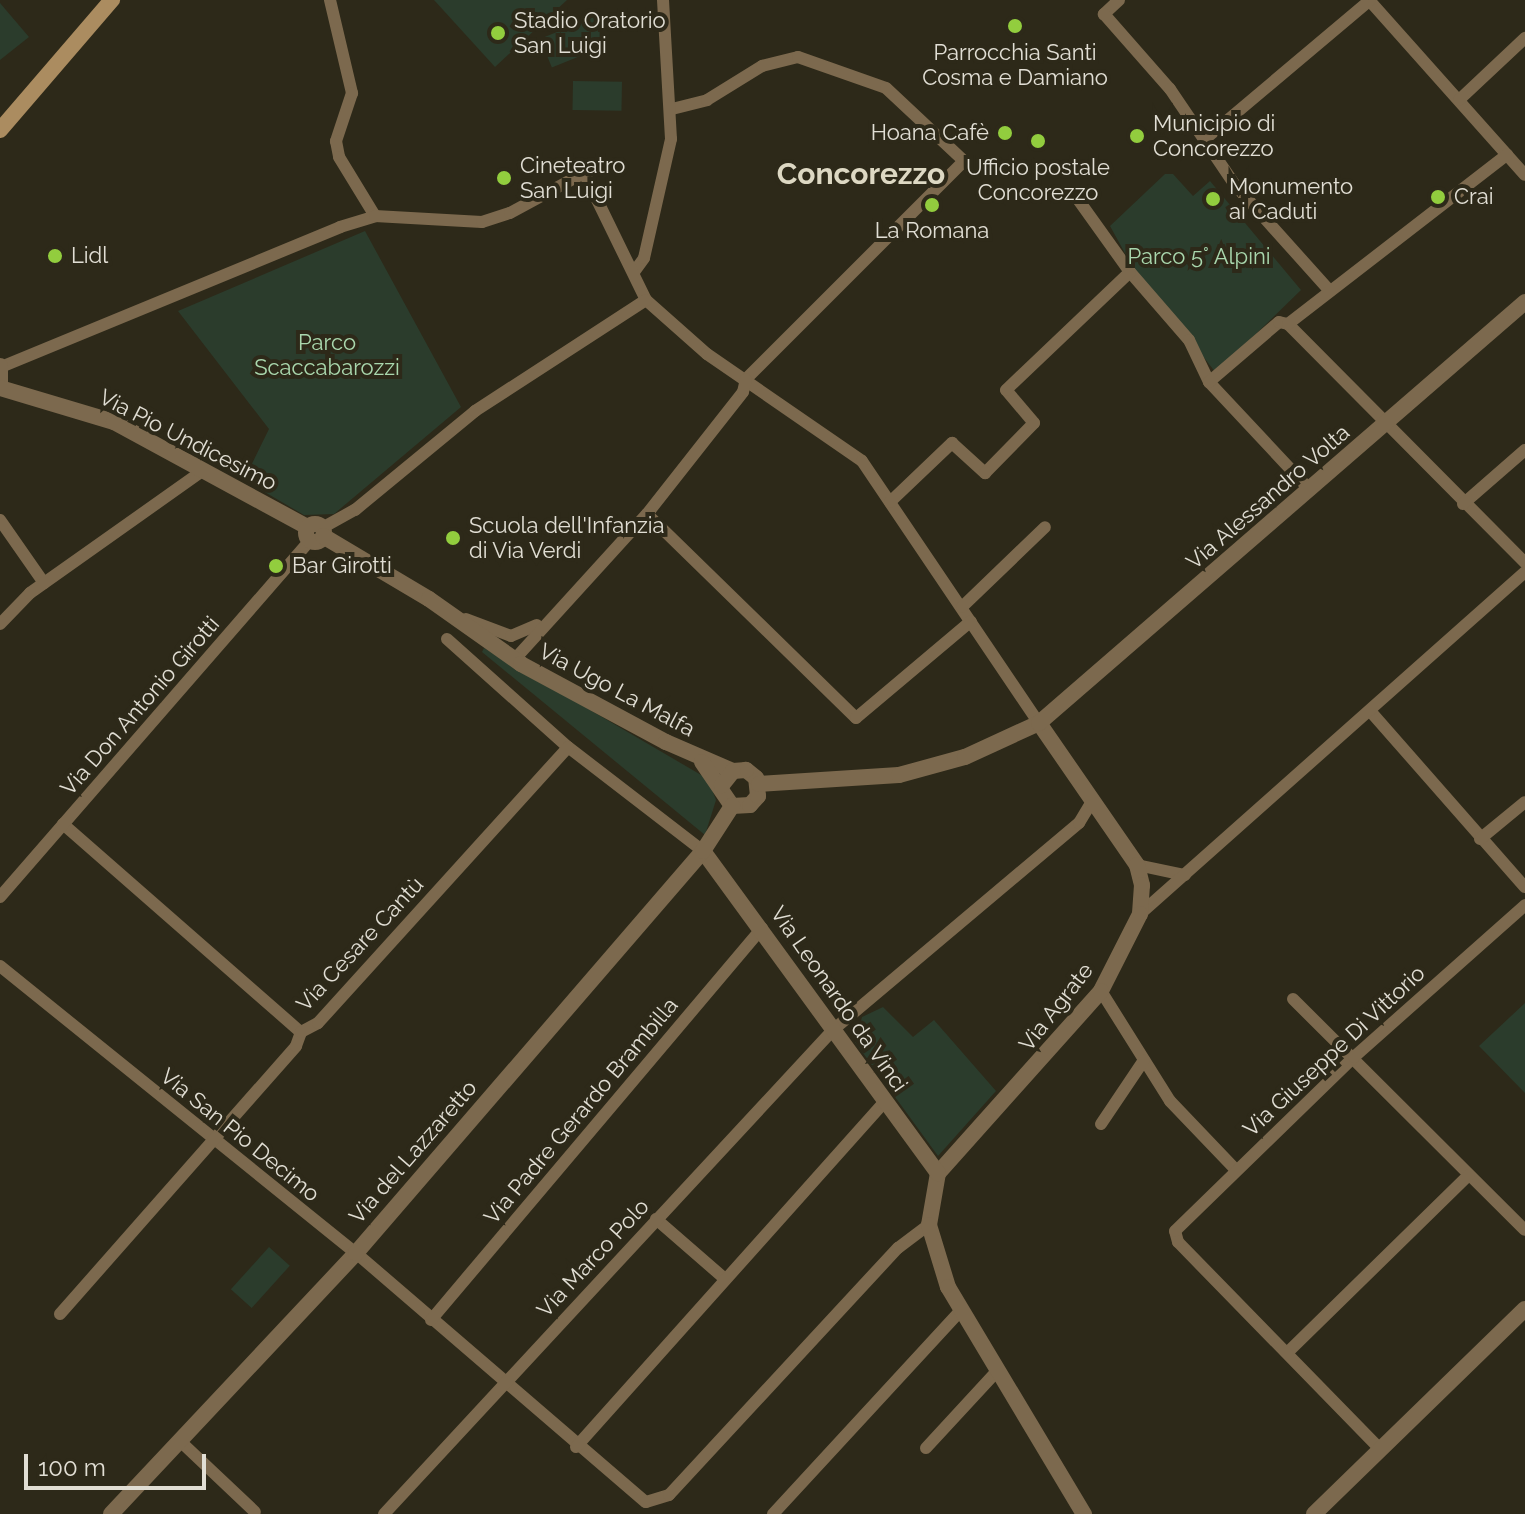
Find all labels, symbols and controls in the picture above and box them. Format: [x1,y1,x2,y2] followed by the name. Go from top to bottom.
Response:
[514,7,666,58] place label: Stadio Oratorio San Luigi
[1006,17,1024,35] marker: Parrocchia Santi Cosma e Damiano
[489,24,507,42] marker: Stadio Oratorio San Luigi
[922,39,1108,90] place label: Parrocchia Santi Cosma e Damiano
[1153,110,1275,162] place label: Municipio di Concorezzo
[871,120,989,146] place label: Hoana Cafè
[996,124,1014,142] marker: Hoana Cafè
[1128,127,1146,145] marker: Municipio di Concorezzo
[1029,132,1047,150] marker: Ufficio postale Concorezzo
[520,152,625,204] place label: Cineteatro San Luigi
[966,154,1110,206] place label: Ufficio postale Concorezzo
[777,156,945,192] district label: Concorezzo
[495,169,513,187] marker: Cineteatro San Luigi
[1229,173,1353,224] place label: Monumento ai Caduti
[1454,184,1494,210] place label: Crai
[1429,188,1447,206] marker: Crai
[1204,190,1222,208] marker: Monumento ai Caduti
[923,196,941,214] marker: La Romana
[875,218,989,244] place label: La Romana
[71,243,108,269] place label: Lidl
[1127,244,1271,270] park label: Parco 5° Alpini
[46,247,64,265] marker: Lidl
[254,329,400,380] park label: Parco Scaccabarozzi
[95,384,281,496] street label: Via Pio Undicesimo
[1181,419,1355,575] street label: Via Alessandro Volta
[469,512,665,564] place label: Scuola dell'Infanzia di Via Verdi
[444,529,462,547] marker: Scuola dell'Infanzia di Via Verdi
[292,553,392,579] place label: Bar Girotti
[267,557,285,575] marker: Bar Girotti
[55,611,225,801] street label: Via Don Antonio Girotti
[535,638,699,742] street label: Via Ugo La Malfa
[291,871,429,1017] street label: Via Cesare Cantù
[765,901,913,1097] street label: Via Leonardo da Vinci
[1013,957,1099,1057] street label: Via Agrate
[1237,960,1431,1142] street label: Via Giuseppe Di Vittorio
[479,992,683,1230] street label: Via Padre Gerardo Brambilla
[155,1063,325,1207] street label: Via San Pio Decimo
[343,1075,483,1229] street label: Via del Lazzaretto
[531,1193,655,1323] street label: Via Marco Polo
[28,1438,210,1488] scale bar
[38,1453,106,1482] text: 100 m

